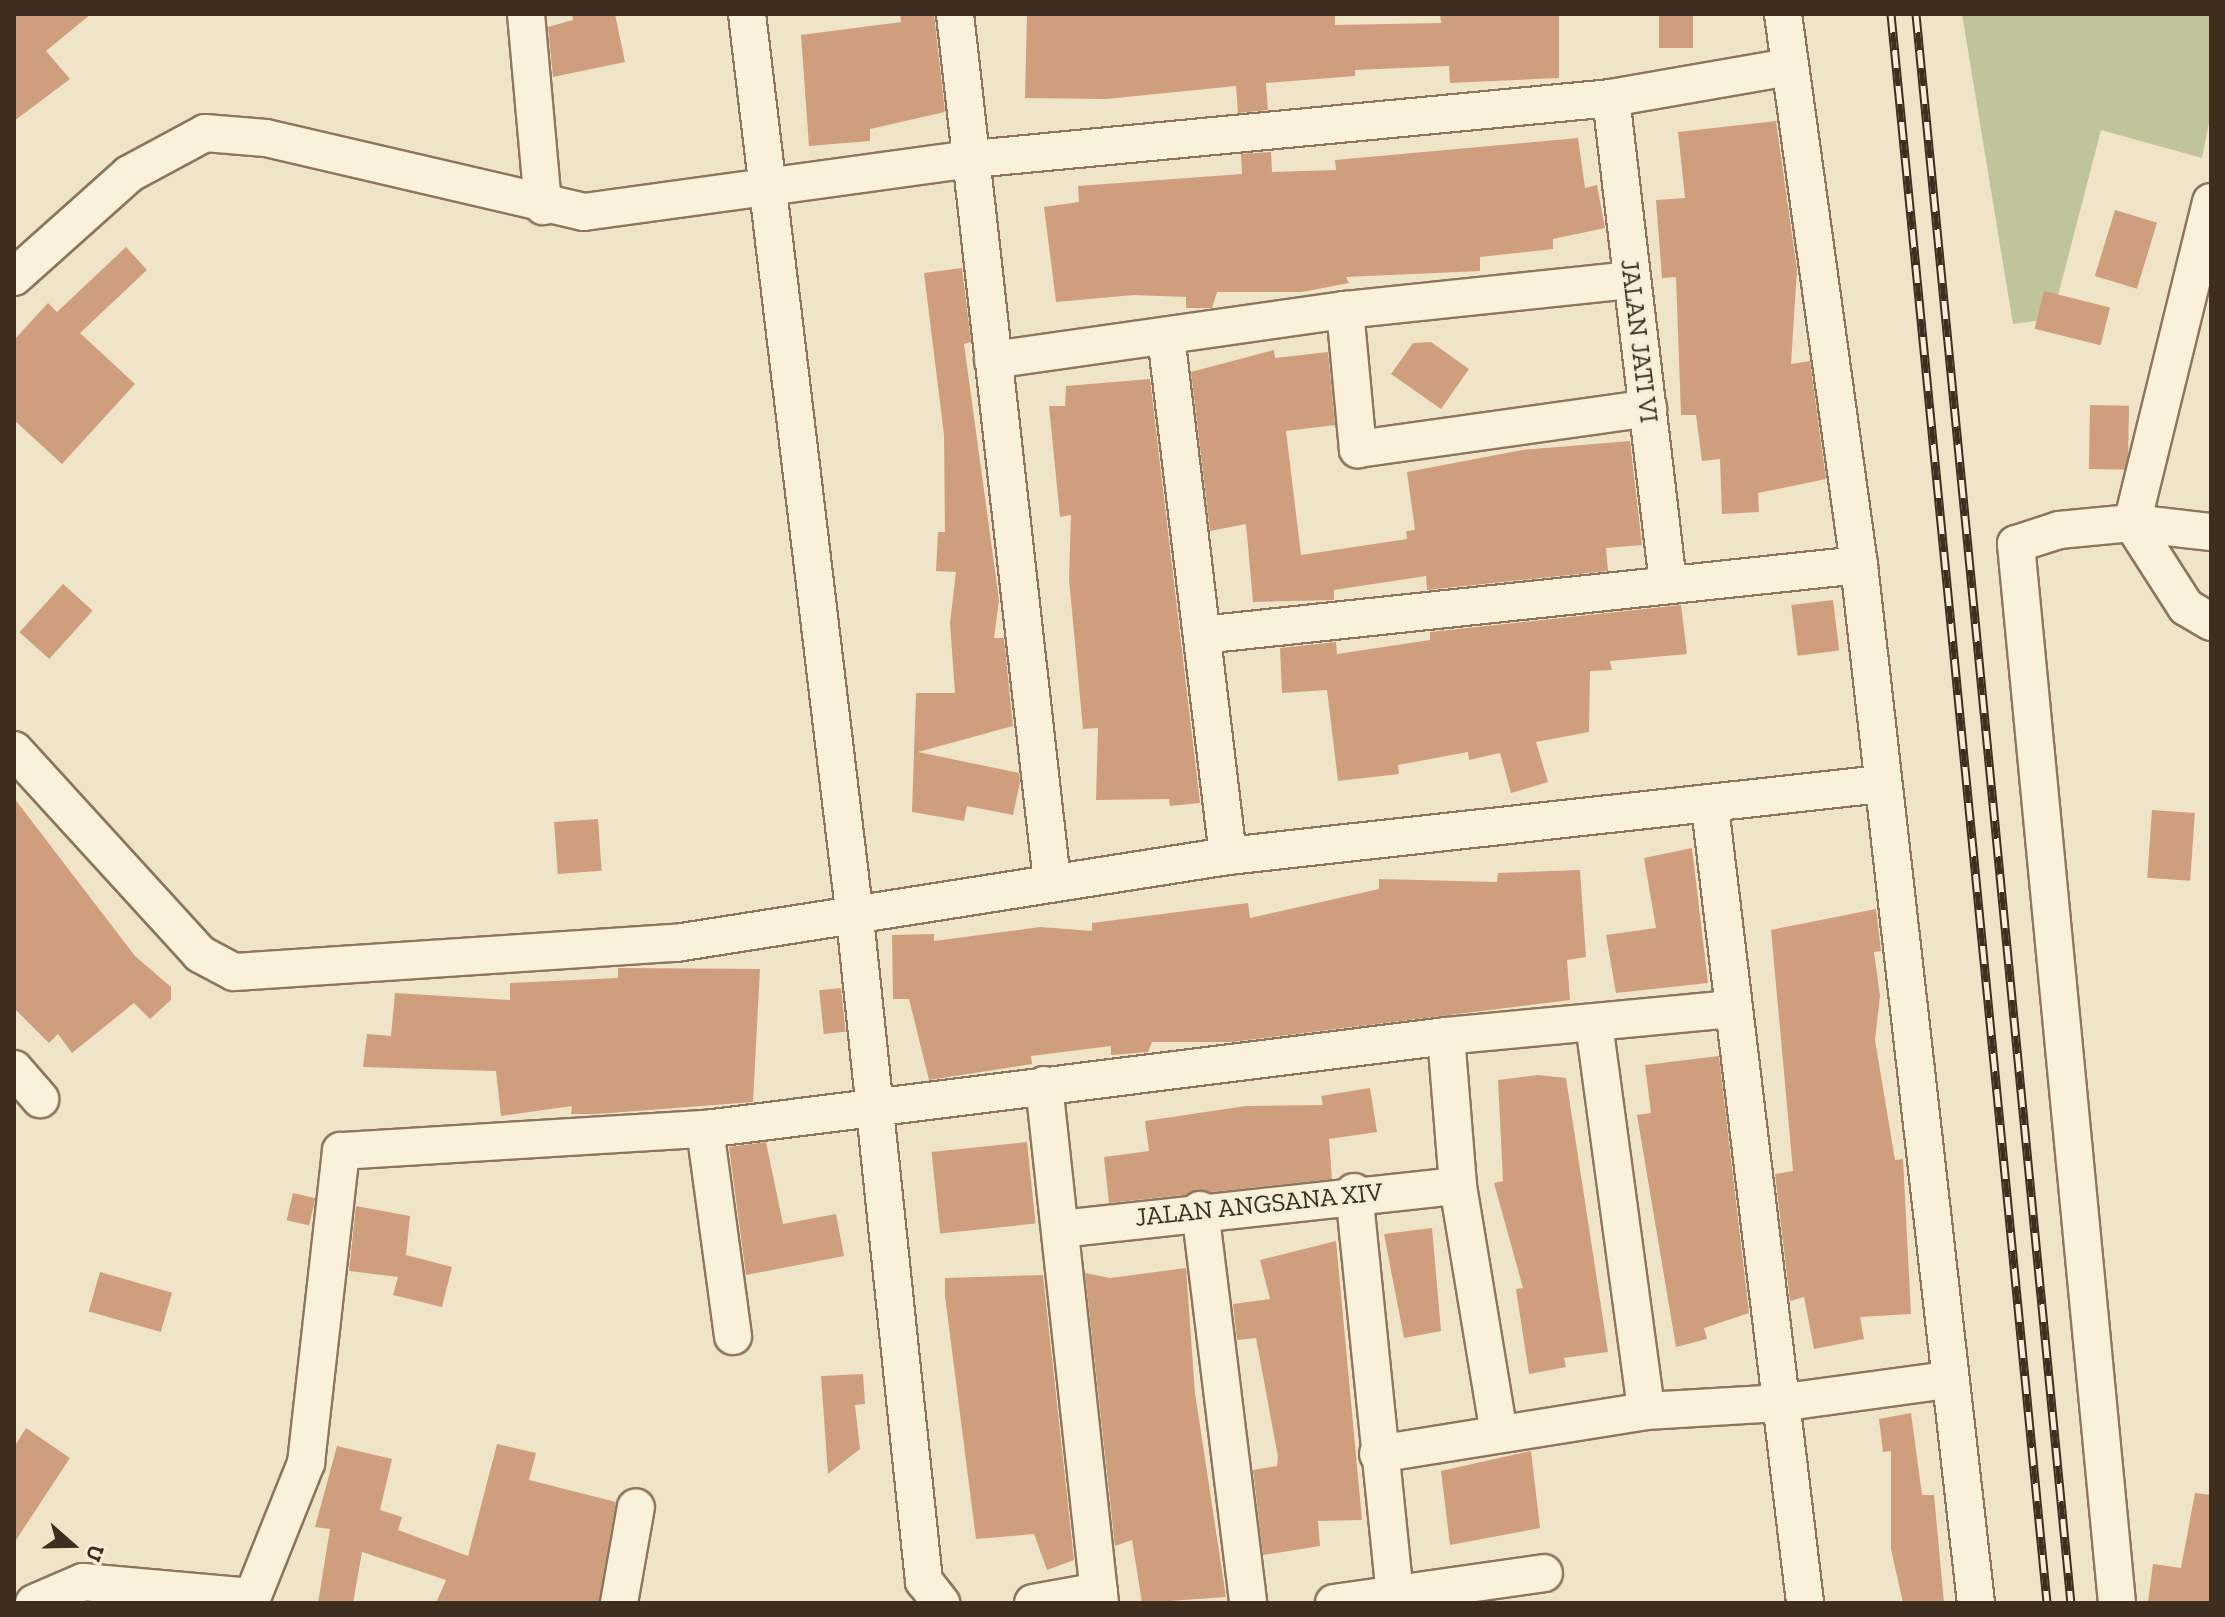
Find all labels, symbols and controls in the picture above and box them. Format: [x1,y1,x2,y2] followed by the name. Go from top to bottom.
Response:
[1613,257,1665,425] street label: JALAN JATI VI
[1133,1176,1385,1234] street label: JALAN ANGSANA XIV
[32,1505,112,1585] north arrow
[80,1541,110,1565] text: U

